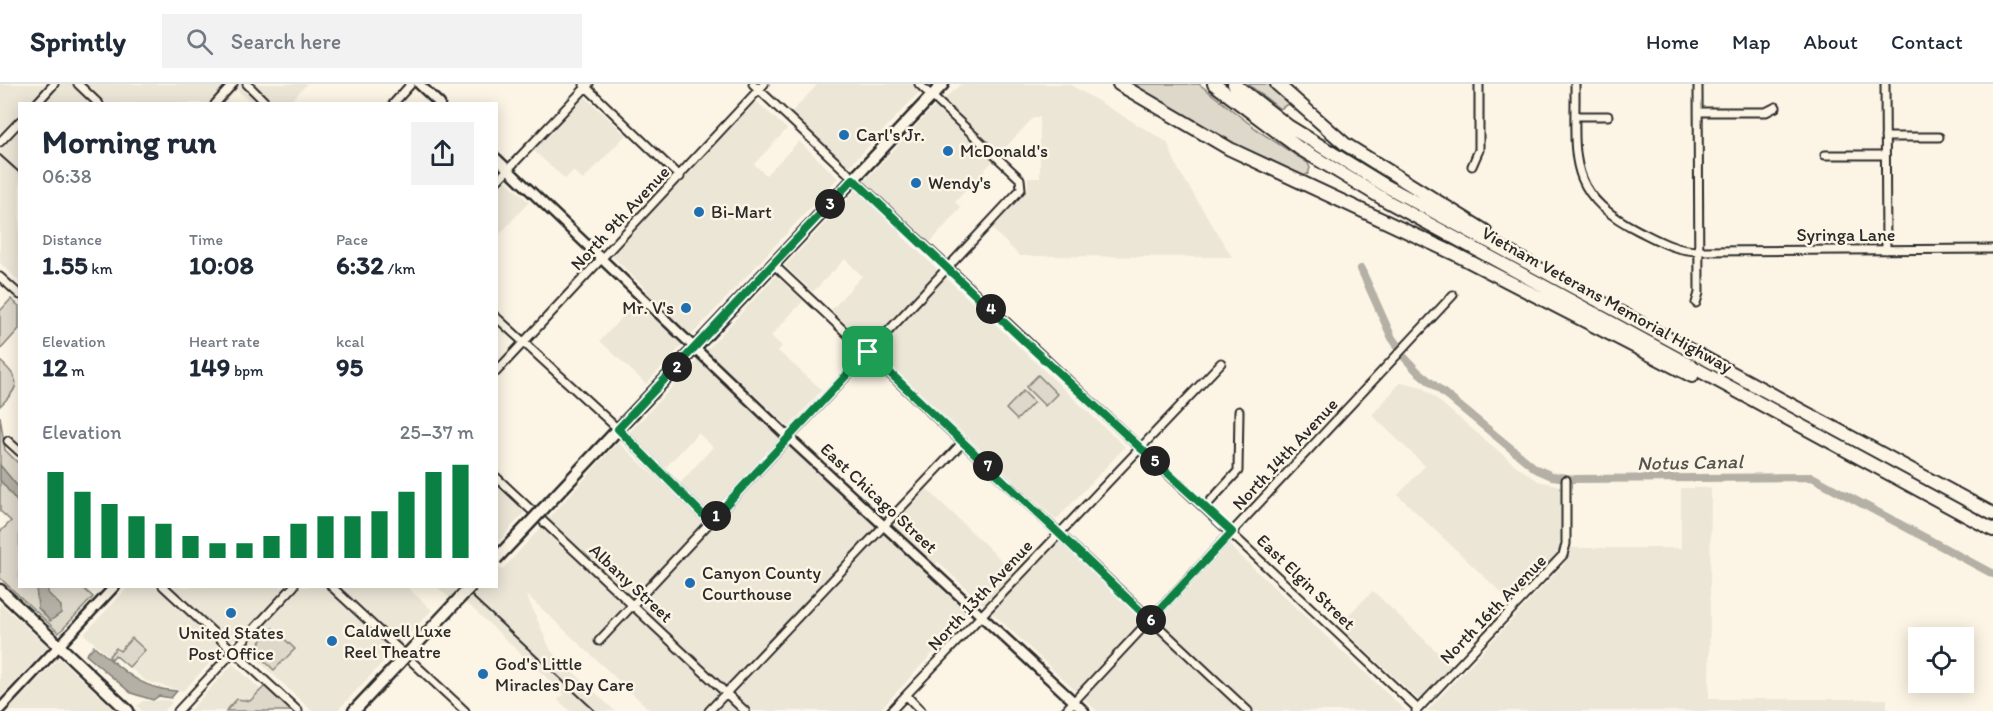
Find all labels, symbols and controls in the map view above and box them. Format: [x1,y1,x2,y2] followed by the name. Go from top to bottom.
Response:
[162,14,582,68] search box
[30,24,126,58] text: Sprintly
[183,25,216,58] icon: search
[231,28,341,55] text: Search here
[1646,29,1699,54] text: Home
[1732,29,1771,54] text: Map
[1804,29,1858,54] text: About
[1891,29,1963,54] text: Contact
[42,122,217,161] text: Morning run
[411,122,474,185] button: share
[856,124,925,146] place label: Carl's Jr.
[837,128,851,142] marker: Carl's Jr.
[960,140,1048,162] place label: McDonald's
[941,144,955,158] marker: McDonald's
[566,161,674,275] street label: North 9th Avenue
[42,164,92,188] text: 06:38
[928,172,991,194] place label: Wendy's
[909,176,923,190] marker: Wendy's
[815,189,845,219] pin: 3
[826,194,834,213] text: 3
[711,201,772,223] place label: Bi-Mart
[692,205,706,219] marker: Bi-Mart
[1478,222,1737,379] street label: Vietnam Veterans Memorial Highway
[1797,224,1895,246] street label: Syringa Lane
[42,230,102,249] text: Distance
[189,230,223,249] text: Time
[336,230,368,249] text: Pace
[42,249,88,281] text: 1.55
[189,249,254,281] text: 10:08
[336,249,384,281] text: 6:32
[88,259,113,278] text: km
[384,259,415,278] text: /km
[976,294,1006,324] pin: 4
[622,297,674,319] place label: Mr. V's
[986,299,996,318] text: 4
[679,301,693,315] marker: Mr. V's
[842,326,893,377] pin
[42,332,106,351] text: Elevation
[189,332,260,351] text: Heart rate
[336,332,364,351] text: kcal
[851,335,884,368] icon: arrive
[42,351,68,383] text: 12
[189,351,230,383] text: 149
[336,351,363,383] text: 95
[662,352,692,382] pin: 2
[673,357,681,376] text: 2
[68,361,85,380] text: m
[230,361,264,380] text: bpm
[1227,393,1343,515] street label: North 14th Avenue
[42,420,121,444] text: Elevation
[400,420,474,444] text: 25–37 m
[816,438,942,558] street label: East Chicago Street
[1140,446,1170,476] pin: 5
[1637,449,1745,475] water label: Notus Canal
[973,451,1003,481] pin: 7
[1151,451,1159,470] text: 5
[984,456,992,475] text: 7
[701,501,731,531] pin: 1
[712,506,720,525] text: 1
[1252,529,1360,635] street label: East Elgin Street
[923,535,1037,655] street label: North 13th Avenue
[585,539,677,627] street label: Albany Street
[1435,550,1551,668] street label: North 16th Avenue
[702,562,822,605] place label: Canyon County Courthouse
[683,576,697,590] marker: Canyon County Courthouse
[1136,605,1166,635] pin: 6
[224,606,238,620] marker: United States Post Office
[1147,610,1155,629] text: 6
[344,620,451,663] place label: Caldwell Luxe Reel Theatre
[178,622,284,665] place label: United States Post Office
[1908,627,1974,693] map controls
[1908,627,1974,693] button: locate
[325,634,339,648] marker: Caldwell Luxe Reel Theatre
[495,653,634,696] place label: God's Little Miracles Day Care
[476,667,490,681] marker: God's Little Miracles Day Care

